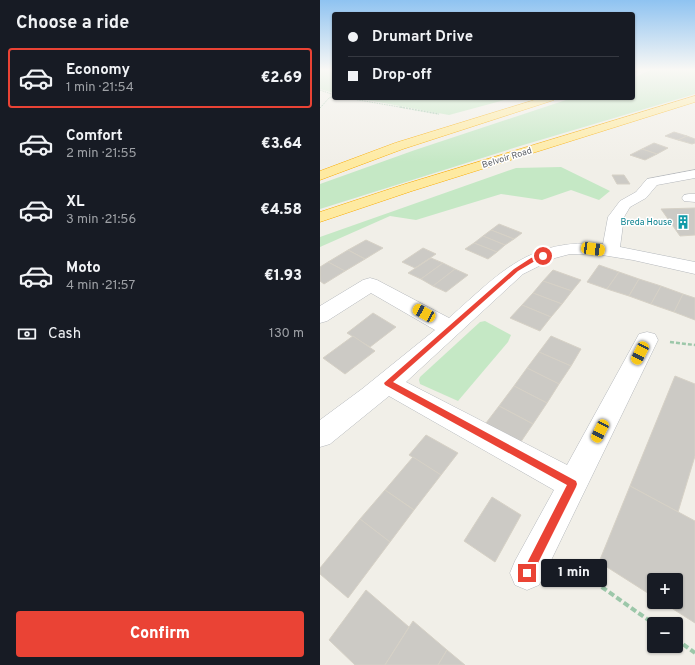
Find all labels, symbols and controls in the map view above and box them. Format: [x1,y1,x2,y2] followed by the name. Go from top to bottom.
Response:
[16,12,129,35] text: Choose a ride
[372,28,473,47] text: Drumart Drive
[18,60,54,96] icon: car
[66,61,130,80] text: Economy
[372,66,432,85] text: Drop-off
[261,69,302,88] text: €2.69
[66,80,134,96] text: 1 min · 21:54
[18,126,54,162] icon: car
[66,127,123,146] text: Comfort
[261,135,302,154] text: €3.64
[481,145,533,171] street label: Belvoir Road
[66,146,137,162] text: 2 min · 21:55
[18,192,54,228] icon: car
[66,193,84,212] text: XL
[260,201,302,220] text: €4.58
[66,212,136,228] text: 3 min · 21:56
[675,214,691,230] building icon: Breda House
[621,217,672,228] place label: Breda House
[580,241,606,257] car
[534,247,552,265] route start
[18,258,54,294] icon: car
[66,259,101,278] text: Moto
[264,267,302,286] text: €1.93
[66,278,135,294] text: 4 min · 21:57
[411,302,437,324] car
[16,323,38,345] icon: cash
[48,325,81,344] text: Cash
[269,326,304,342] text: 130 m
[629,340,651,366] car
[589,418,611,444] car
[541,559,607,587] callout: 1 min
[518,564,536,582] route end
[558,565,590,581] text: 1 min
[647,573,683,653] map controls
[647,573,683,609] button: +
[16,611,304,657] button: Confirm
[647,617,683,653] button: −

